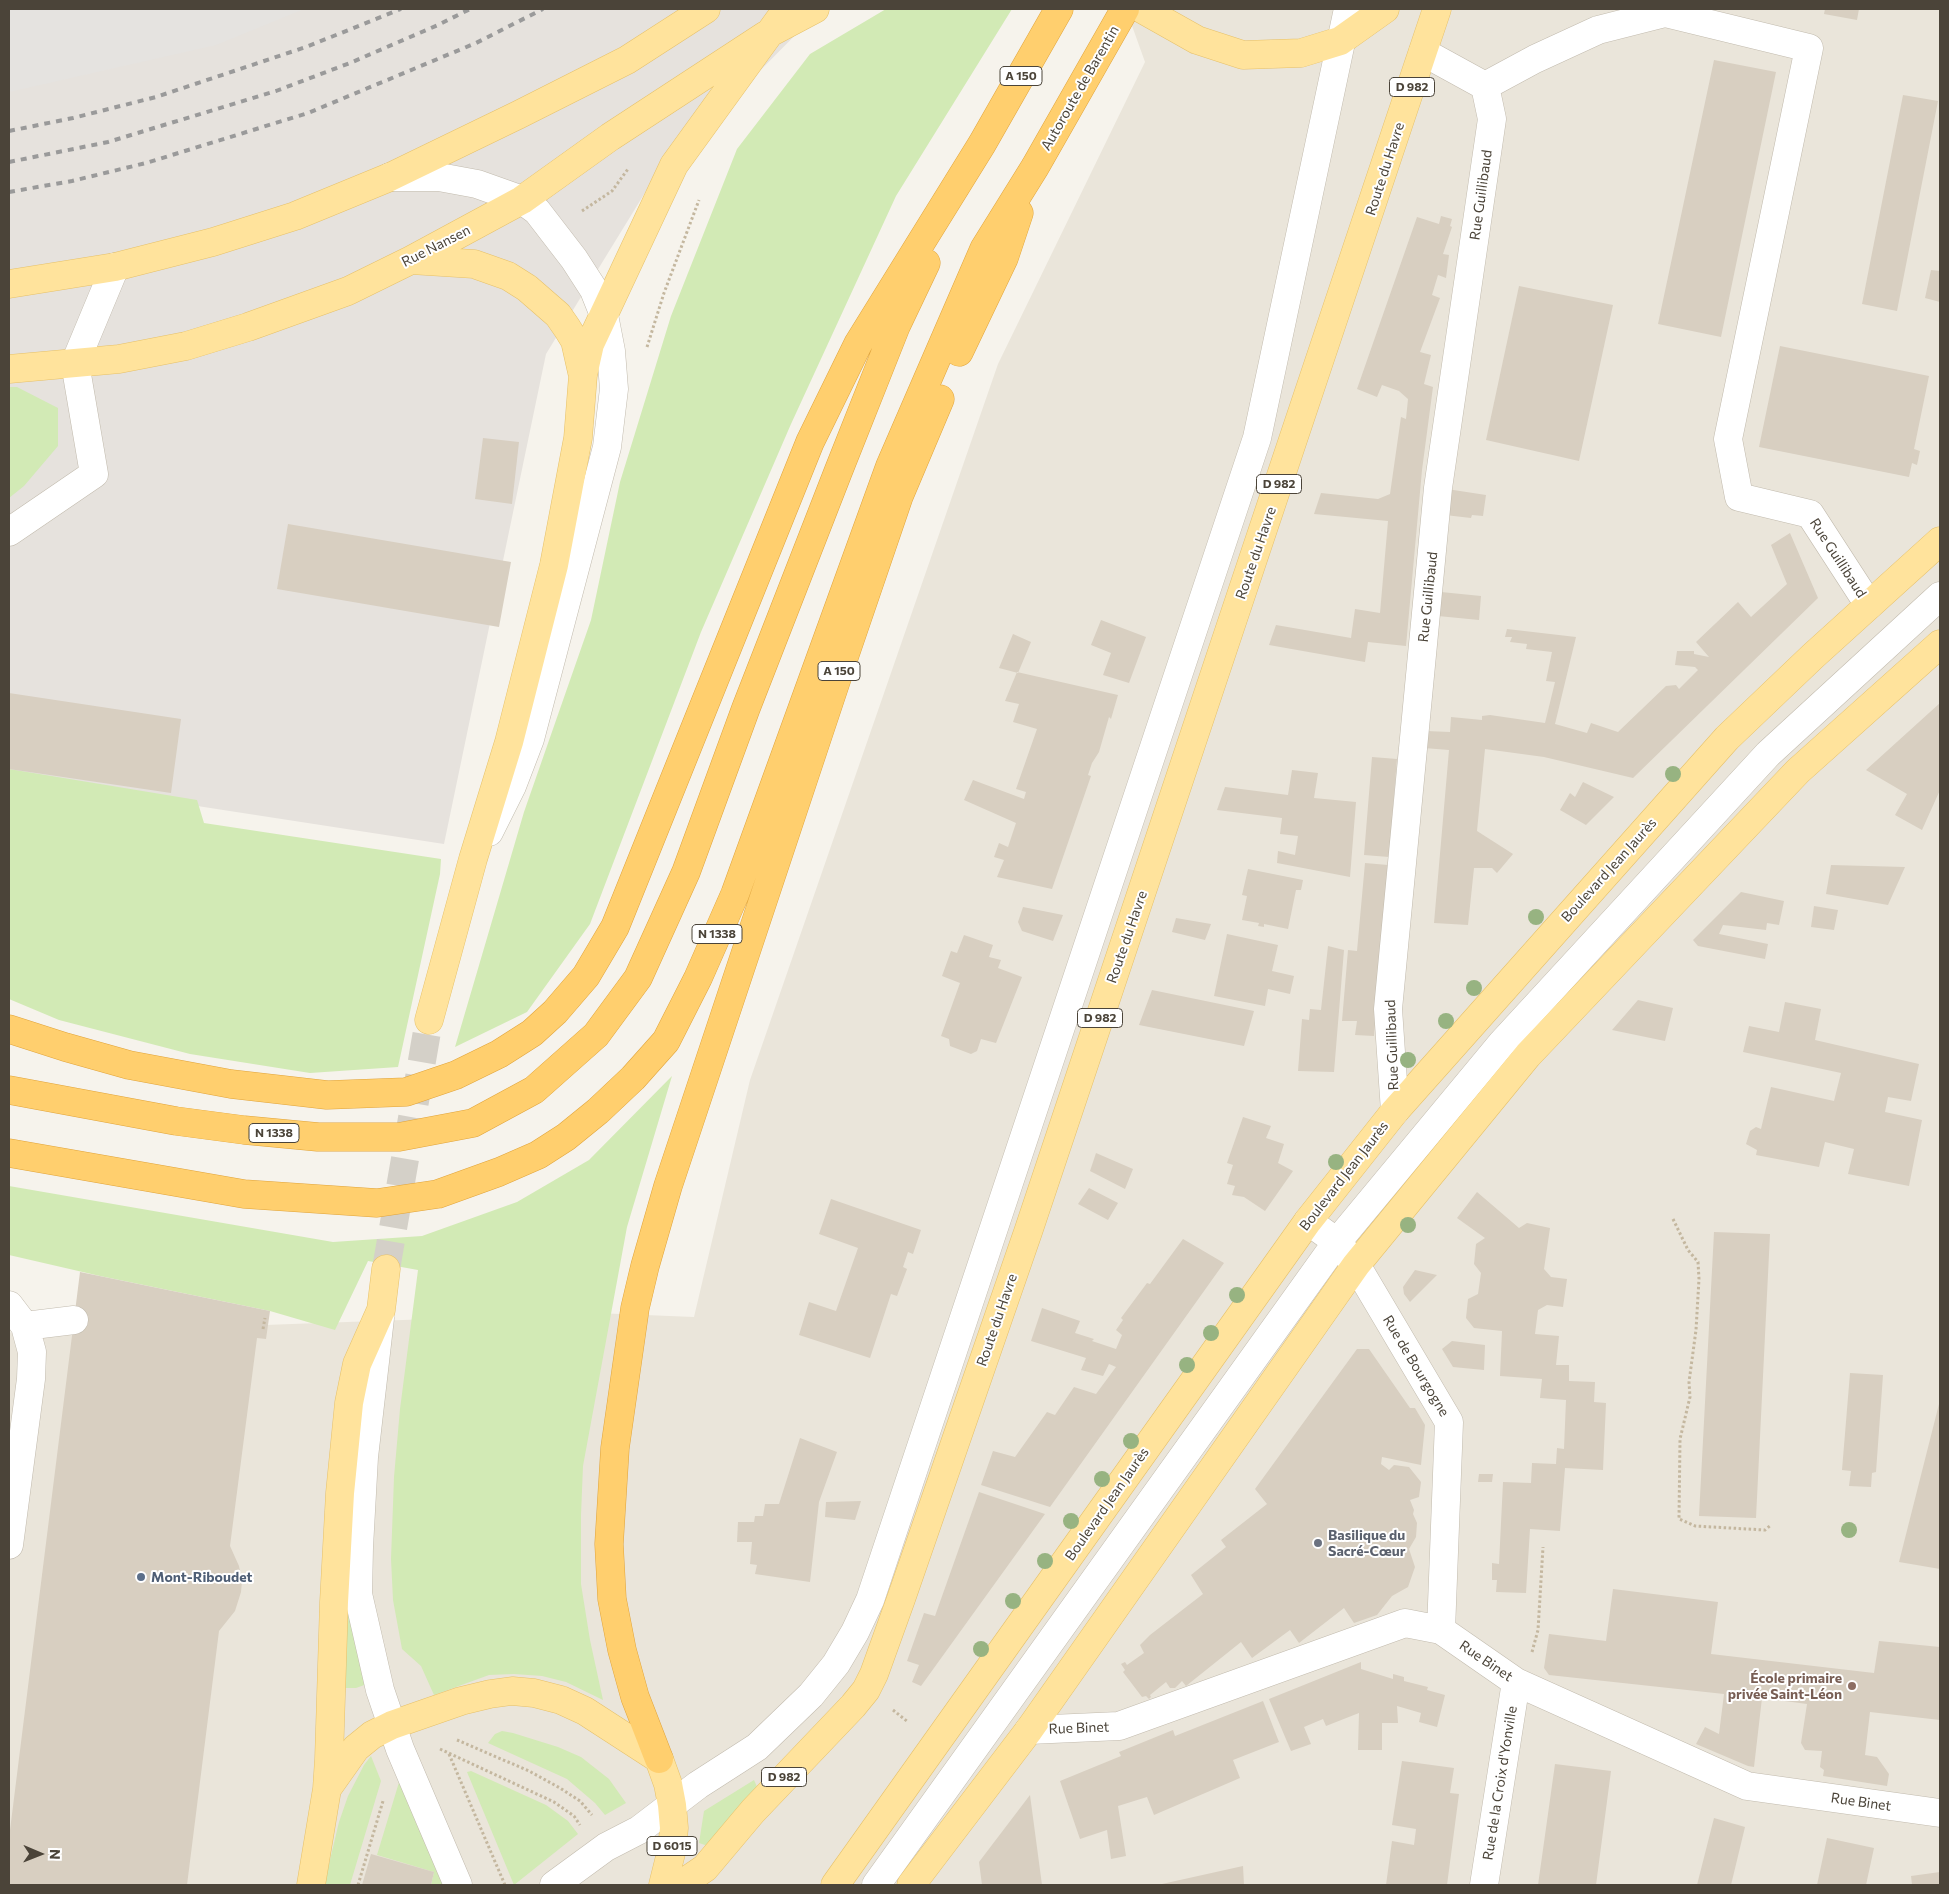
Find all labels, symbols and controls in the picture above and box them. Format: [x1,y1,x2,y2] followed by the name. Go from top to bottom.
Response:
[1037,23,1123,153] street label: Autoroute de Barentin
[1000,66,1042,85] road number: A 150
[1390,77,1434,96] road number: D 982
[1362,120,1408,218] street label: Route du Havre
[1466,149,1496,241] street label: Rue Guillibaud
[399,222,473,270] street label: Rue Nansen
[1256,474,1302,494] road number: D 982
[1232,504,1280,602] street label: Route du Havre
[1806,515,1870,601] street label: Rue Guillibaud
[1415,551,1441,643] street label: Rue Guillibaud
[818,661,860,680] road number: A 150
[1558,814,1660,926] street label: Boulevard Jean Jaurès
[1103,888,1151,986] street label: Route du Havre
[692,924,742,944] road number: N 1338
[1382,999,1402,1091] street label: Rue Guillibaud
[1078,1008,1122,1028] road number: D 982
[1296,1118,1392,1234] street label: Boulevard Jean Jaurès
[249,1124,299,1142] road number: N 1338
[973,1271,1021,1369] street label: Route du Havre
[1379,1312,1453,1420] street label: Rue de Bourgogne
[1062,1444,1152,1564] street label: Boulevard Jean Jaurès
[1328,1527,1406,1560] place label: Basilique du Sacré-Cœur
[1312,1537,1324,1549] marker: Basilique du Sacré-Cœur
[151,1569,252,1585] place label: Mont-Riboudet
[135,1571,147,1583] marker: Mont-Riboudet
[1456,1637,1516,1685] street label: Rue Binet
[1728,1670,1842,1702] place label: École primaire privée Saint-Léon
[1846,1680,1858,1692] marker: École primaire privée Saint-Léon
[1479,1705,1521,1861] street label: Rue de la Croix d'Yonville
[1048,1719,1110,1737] street label: Rue Binet
[762,1768,806,1786] road number: D 982
[1830,1789,1892,1815] street label: Rue Binet
[15,1829,65,1879] north arrow
[647,1836,697,1855] road number: D 6015
[47,1849,64,1860] text: N

